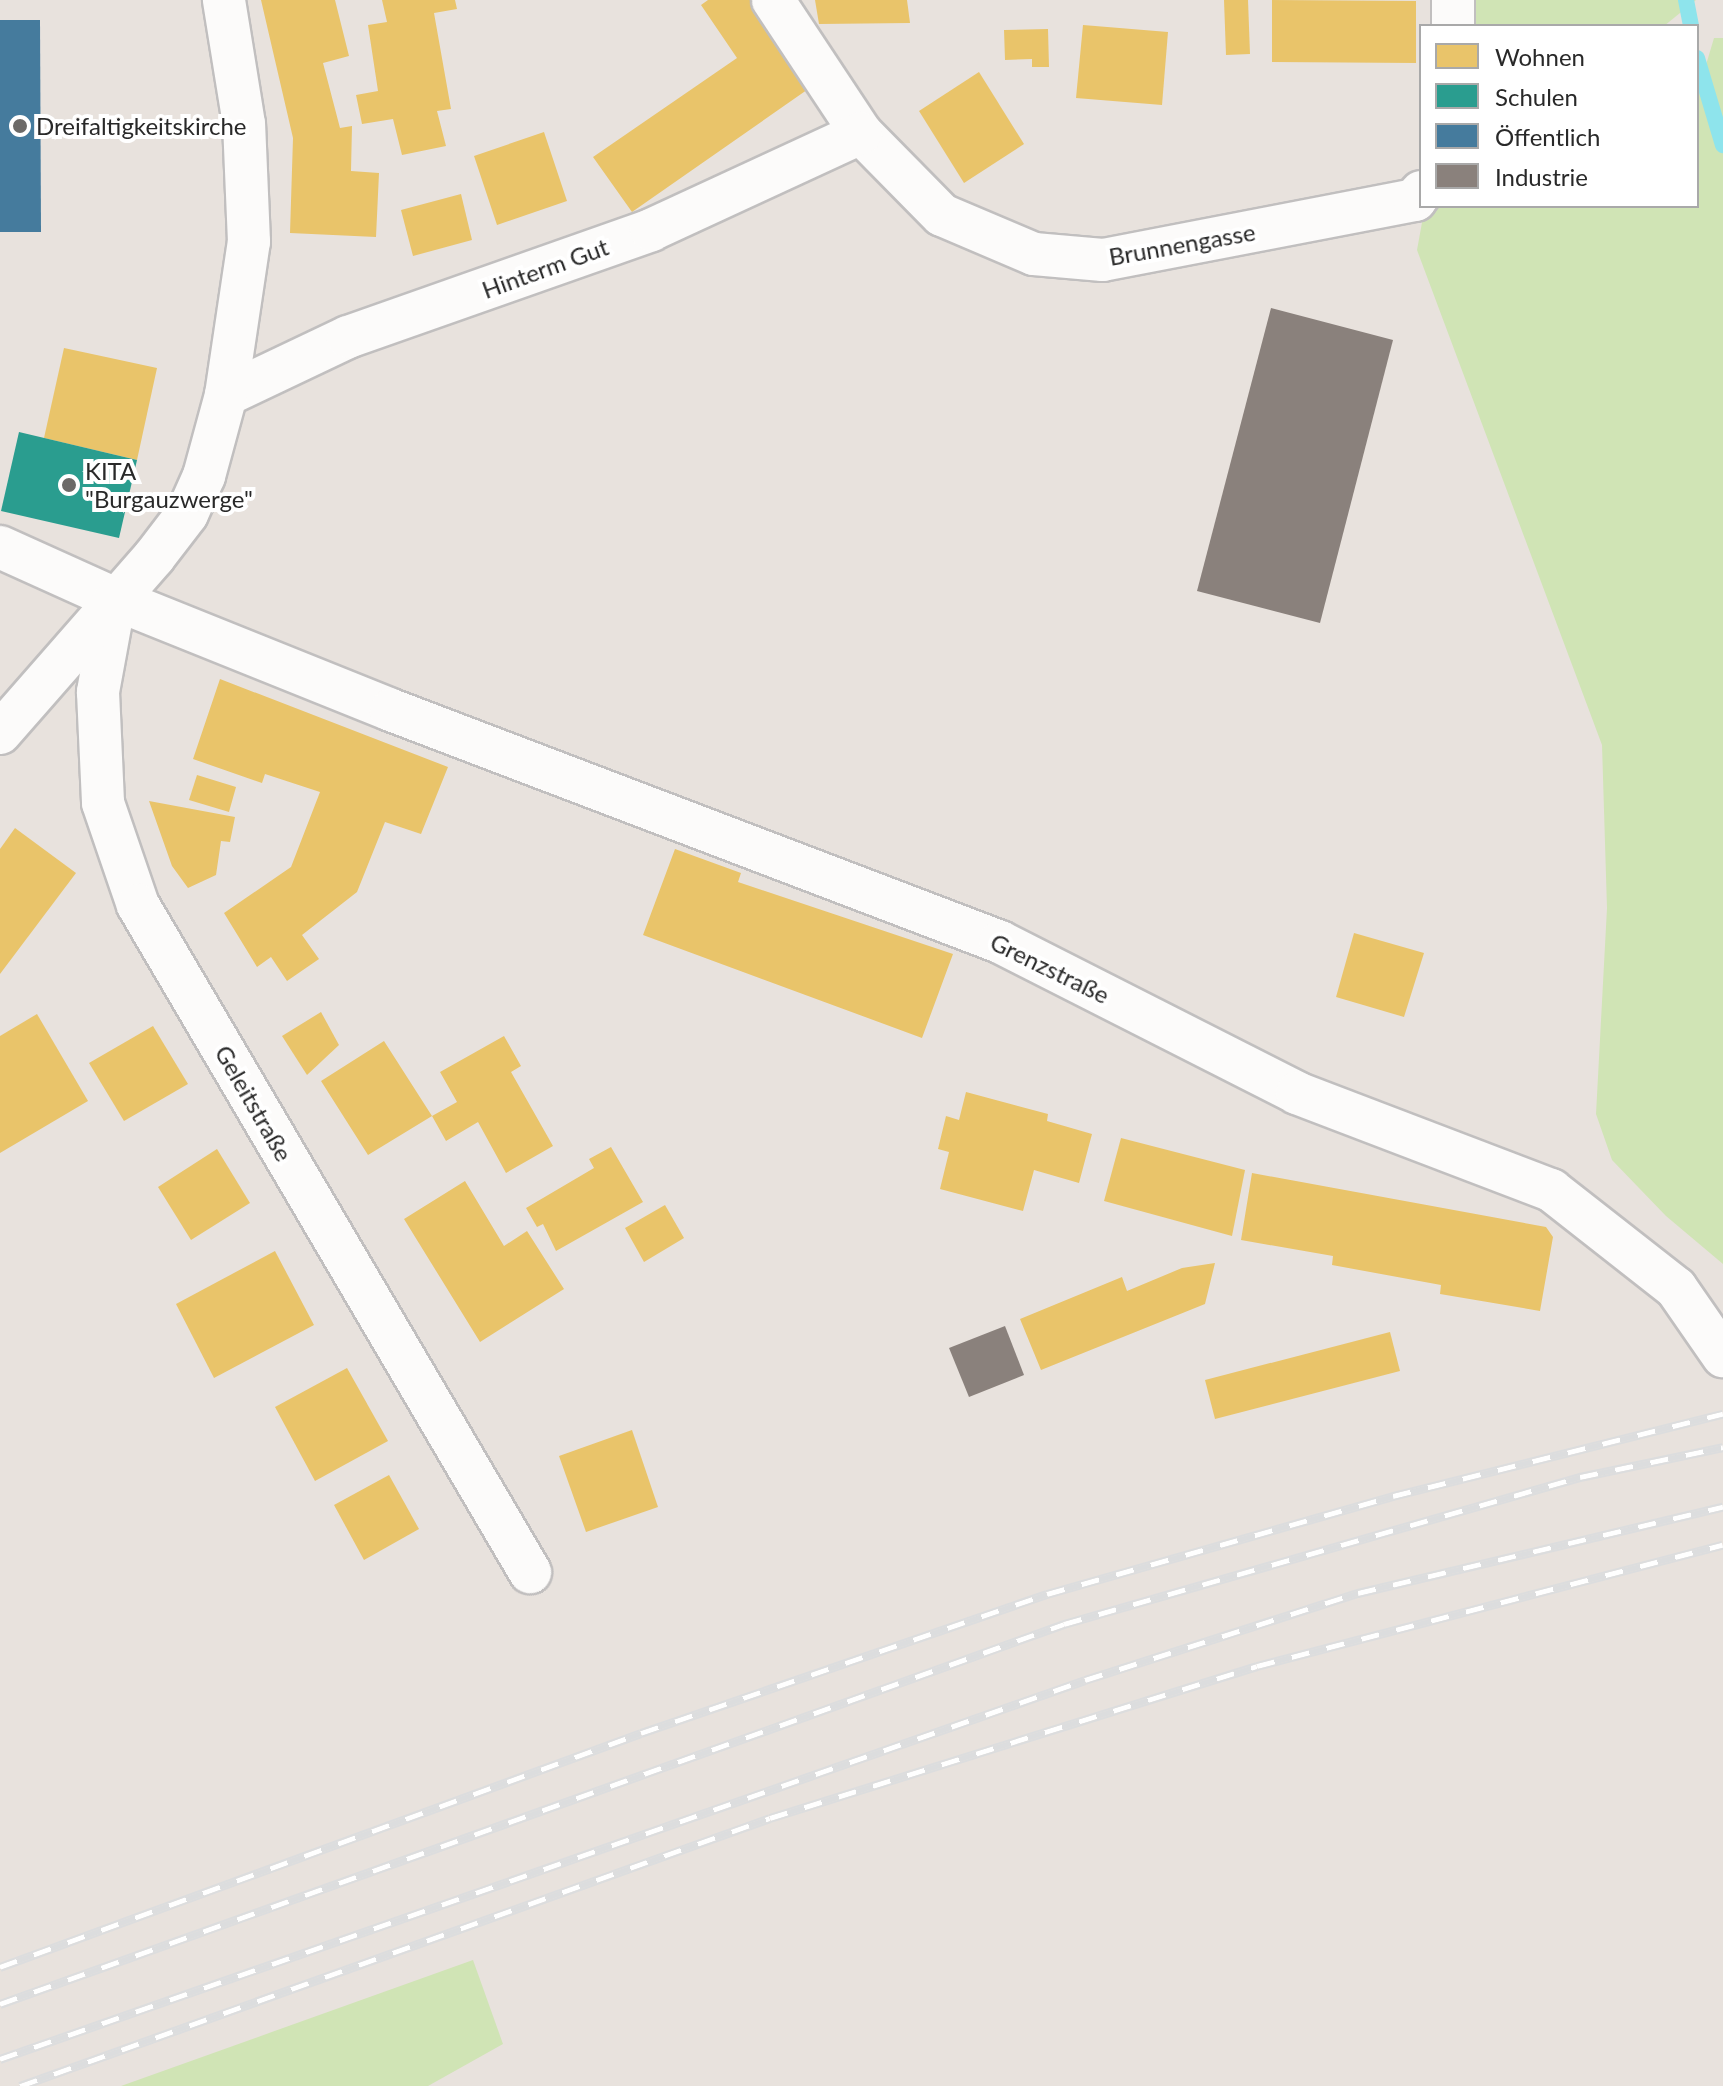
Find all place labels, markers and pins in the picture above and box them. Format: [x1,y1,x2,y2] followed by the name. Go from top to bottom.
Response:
[36,112,247,140] place label: Dreifaltigkeitskirche
[11,117,29,135] marker: Dreifaltigkeitskirche
[85,457,253,513] place label: KITA "Burgauzwerge"
[60,476,78,494] marker: KITA "Burgauzwerge"

